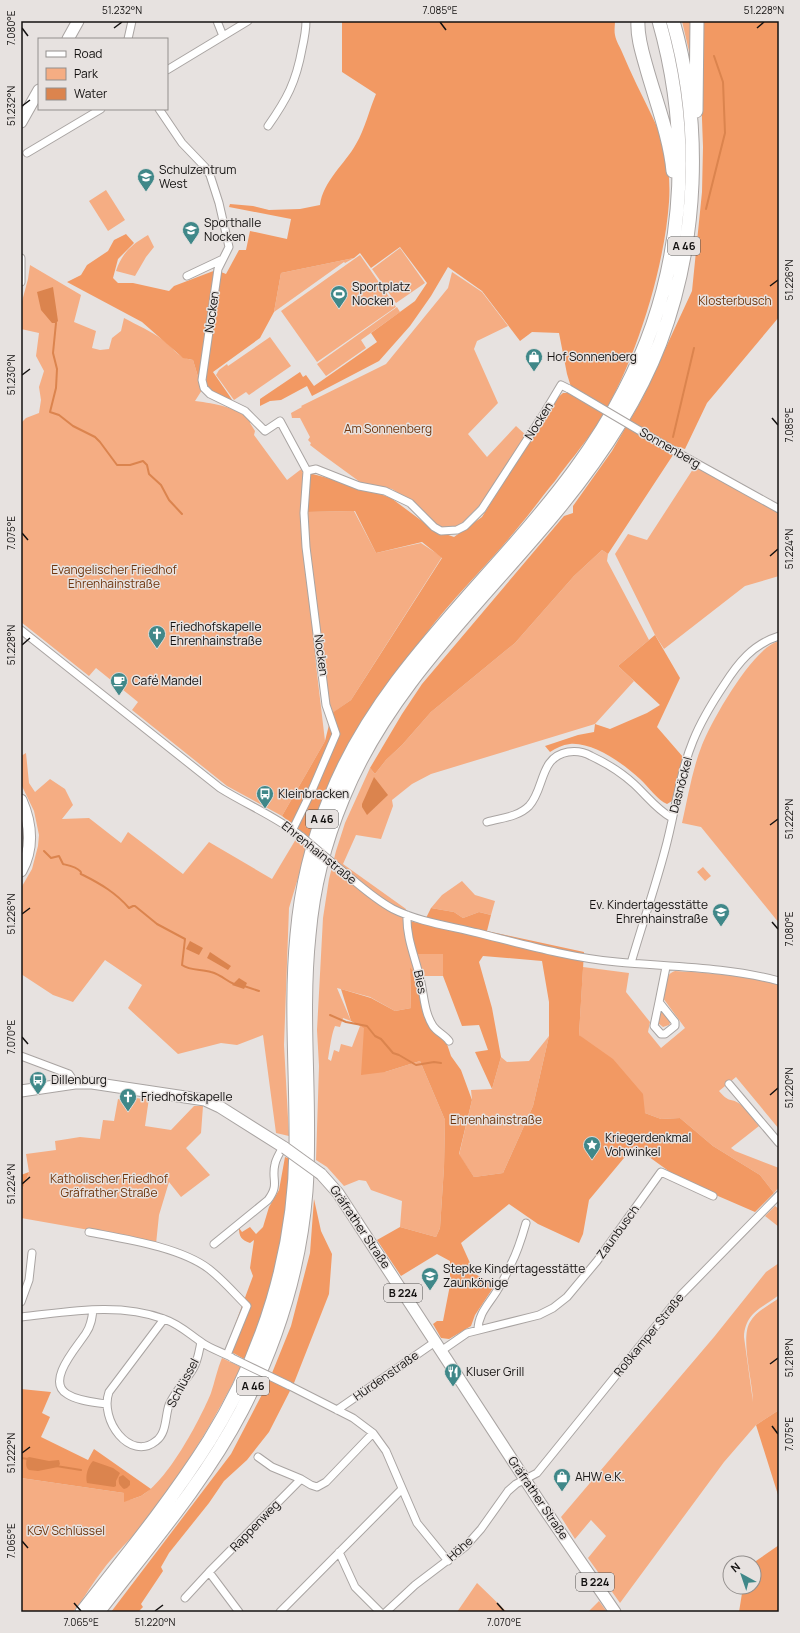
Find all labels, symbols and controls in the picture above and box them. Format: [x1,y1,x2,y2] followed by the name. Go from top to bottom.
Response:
[102,3,142,17] text: 51.232°N
[423,3,458,17] text: 7.085°E
[744,3,784,17] text: 51.228°N
[4,10,18,46] text: 7.080°E
[38,38,168,110] legend
[74,45,102,62] text: Road
[74,65,99,82] text: Park
[74,85,108,102] text: Water
[4,86,18,126] text: 51.232°N
[159,161,236,192] place label: Schulzentrum West
[136,167,156,192] school or university icon: Schulzentrum West
[204,214,261,245] place label: Sporthalle Nocken
[181,220,201,245] school or university icon: Sporthalle Nocken
[668,237,700,255] road number: A 46
[782,259,796,300] text: 51.226°N
[352,278,410,309] place label: Sportplatz Nocken
[329,284,349,309] sports icon: Sportplatz Nocken
[200,290,223,334] street label: Nocken
[698,292,772,309] park label: Klosterbusch
[524,347,544,372] shop icon: Hof Sonnenberg
[547,348,637,365] place label: Hof Sonnenberg
[4,355,18,395] text: 51.230°N
[520,399,557,443] street label: Nocken
[782,407,796,442] text: 7.085°E
[344,420,432,437] park label: Am Sonnenberg
[637,423,704,472] street label: Sonnenberg
[4,516,18,550] text: 7.075°E
[782,529,796,569] text: 51.224°N
[51,561,178,592] park label: Evangelischer Friedhof Ehrenhainstraße
[170,618,262,649] place label: Friedhofskapelle Ehrenhainstraße
[147,624,167,649] church icon: Friedhofskapelle Ehrenhainstraße
[4,625,18,665] text: 51.228°N
[310,633,333,677] street label: Nocken
[109,671,129,696] cafe icon: Café Mandel
[132,672,202,689] place label: Café Mandel
[665,755,696,815] street label: Dasnöckel
[255,784,275,809] bus stop icon: Kleinbracken
[278,785,349,802] place label: Kleinbracken
[782,799,796,839] text: 51.222°N
[306,810,338,828] road number: A 46
[278,817,360,888] street label: Ehrenhainstraße
[4,893,18,934] text: 51.226°N
[590,896,708,927] place label: Ev. Kindertagesstätte Ehrenhainstraße
[711,902,731,927] school or university icon: Ev. Kindertagesstätte Ehrenhainstraße
[782,911,796,947] text: 7.080°E
[410,969,431,995] street label: Bies
[4,1020,18,1054] text: 7.070°E
[782,1068,796,1108] text: 51.220°N
[28,1070,48,1095] bus stop icon: Dillenburg
[51,1071,107,1088] place label: Dillenburg
[118,1087,138,1112] church icon: Friedhofskapelle
[141,1088,232,1105] place label: Friedhofskapelle
[450,1111,542,1128] park label: Ehrenhainstraße
[605,1129,691,1160] place label: Kriegerdenkmal Vohwinkel
[582,1135,602,1160] place icon: Kriegerdenkmal Vohwinkel
[4,1164,18,1204] text: 51.224°N
[50,1170,169,1201] park label: Katholischer Friedhof Gräfrather Straße
[326,1182,395,1272] street label: Gräfrather Straße
[592,1201,643,1262] street label: Zaunbusch
[443,1260,585,1291] place label: Stepke Kindertagesstätte Zaunkönige
[420,1266,440,1291] school or university icon: Stepke Kindertagesstätte Zaunkönige
[384,1284,422,1302] road number: B 224
[610,1289,688,1380] street label: Roßkamper Straße
[782,1339,796,1377] text: 51.218°N
[349,1347,422,1405] street label: Hürdenstraße
[162,1355,203,1410] street label: Schlüssel
[443,1362,463,1387] restaurant icon: Kluser Grill
[466,1363,524,1380] place label: Kluser Grill
[237,1377,269,1395] road number: A 46
[782,1417,796,1451] text: 7.075°E
[4,1433,18,1473] text: 51.222°N
[504,1453,573,1543] street label: Gräfrather Straße
[552,1467,572,1492] shop icon: AHW e.K.
[575,1468,624,1485] place label: AHW e.K.
[226,1496,284,1555] street label: Rappenweg
[27,1522,105,1539] park label: KGV Schlüssel
[4,1523,18,1559] text: 7.065°E
[443,1532,476,1565] street label: Höhe
[722,1555,762,1595] north arrow
[727,1559,743,1575] text: N
[576,1573,614,1591] road number: B 224
[63,1615,99,1629] text: 7.065°E
[135,1615,175,1629] text: 51.220°N
[487,1615,521,1629] text: 7.070°E

